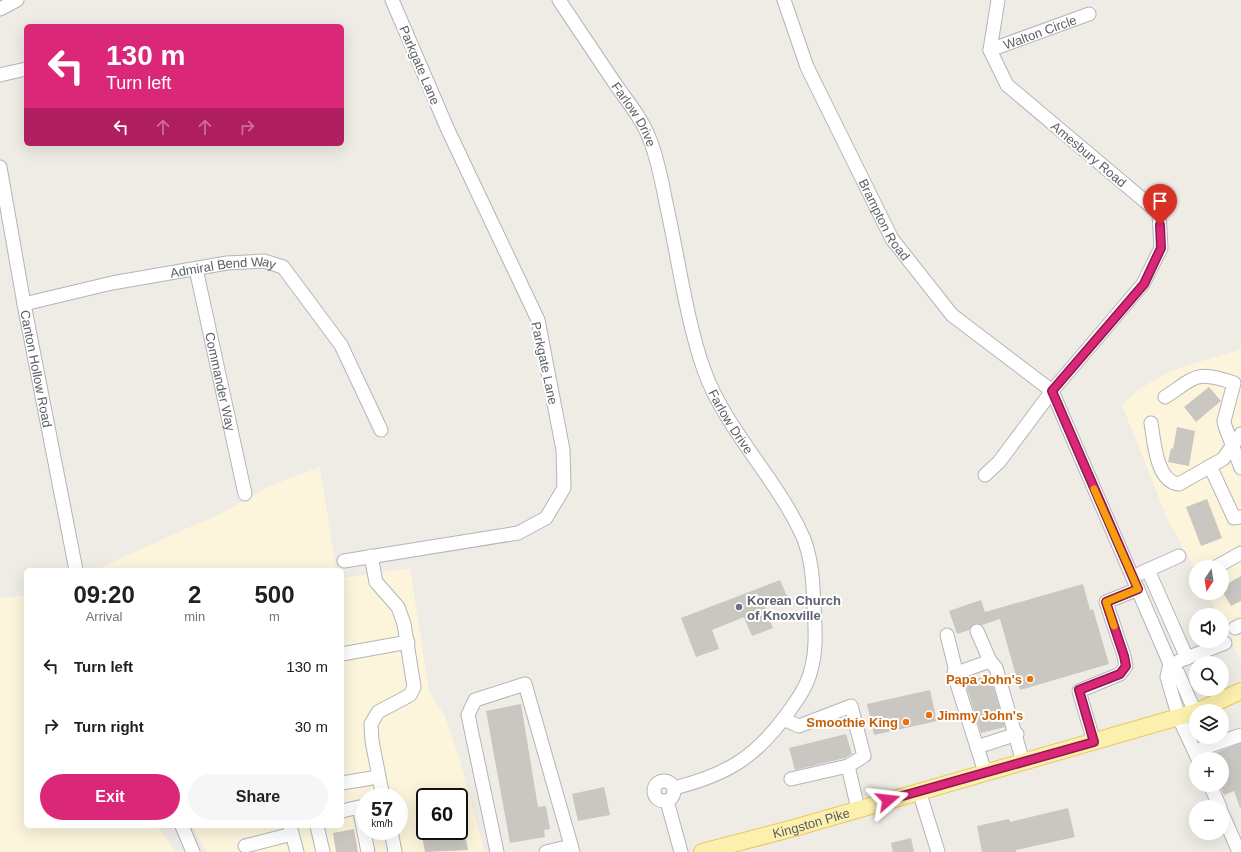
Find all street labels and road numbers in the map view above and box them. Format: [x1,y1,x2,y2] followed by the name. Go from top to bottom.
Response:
[1001,12,1079,53] street label: Walton Circle
[396,23,443,107] street label: Parkgate Lane
[608,79,659,149] street label: Farlow Drive
[1048,119,1129,190] street label: Amesbury Road
[855,176,913,263] street label: Brampton Road
[169,254,278,281] street label: Admiral Bend Way
[17,309,55,429] street label: Canton Hollow Road
[528,320,561,406] street label: Parkgate Lane
[202,331,238,433] street label: Commander Way
[705,387,756,457] street label: Farlow Drive
[771,805,852,841] street label: Kingston Pike

